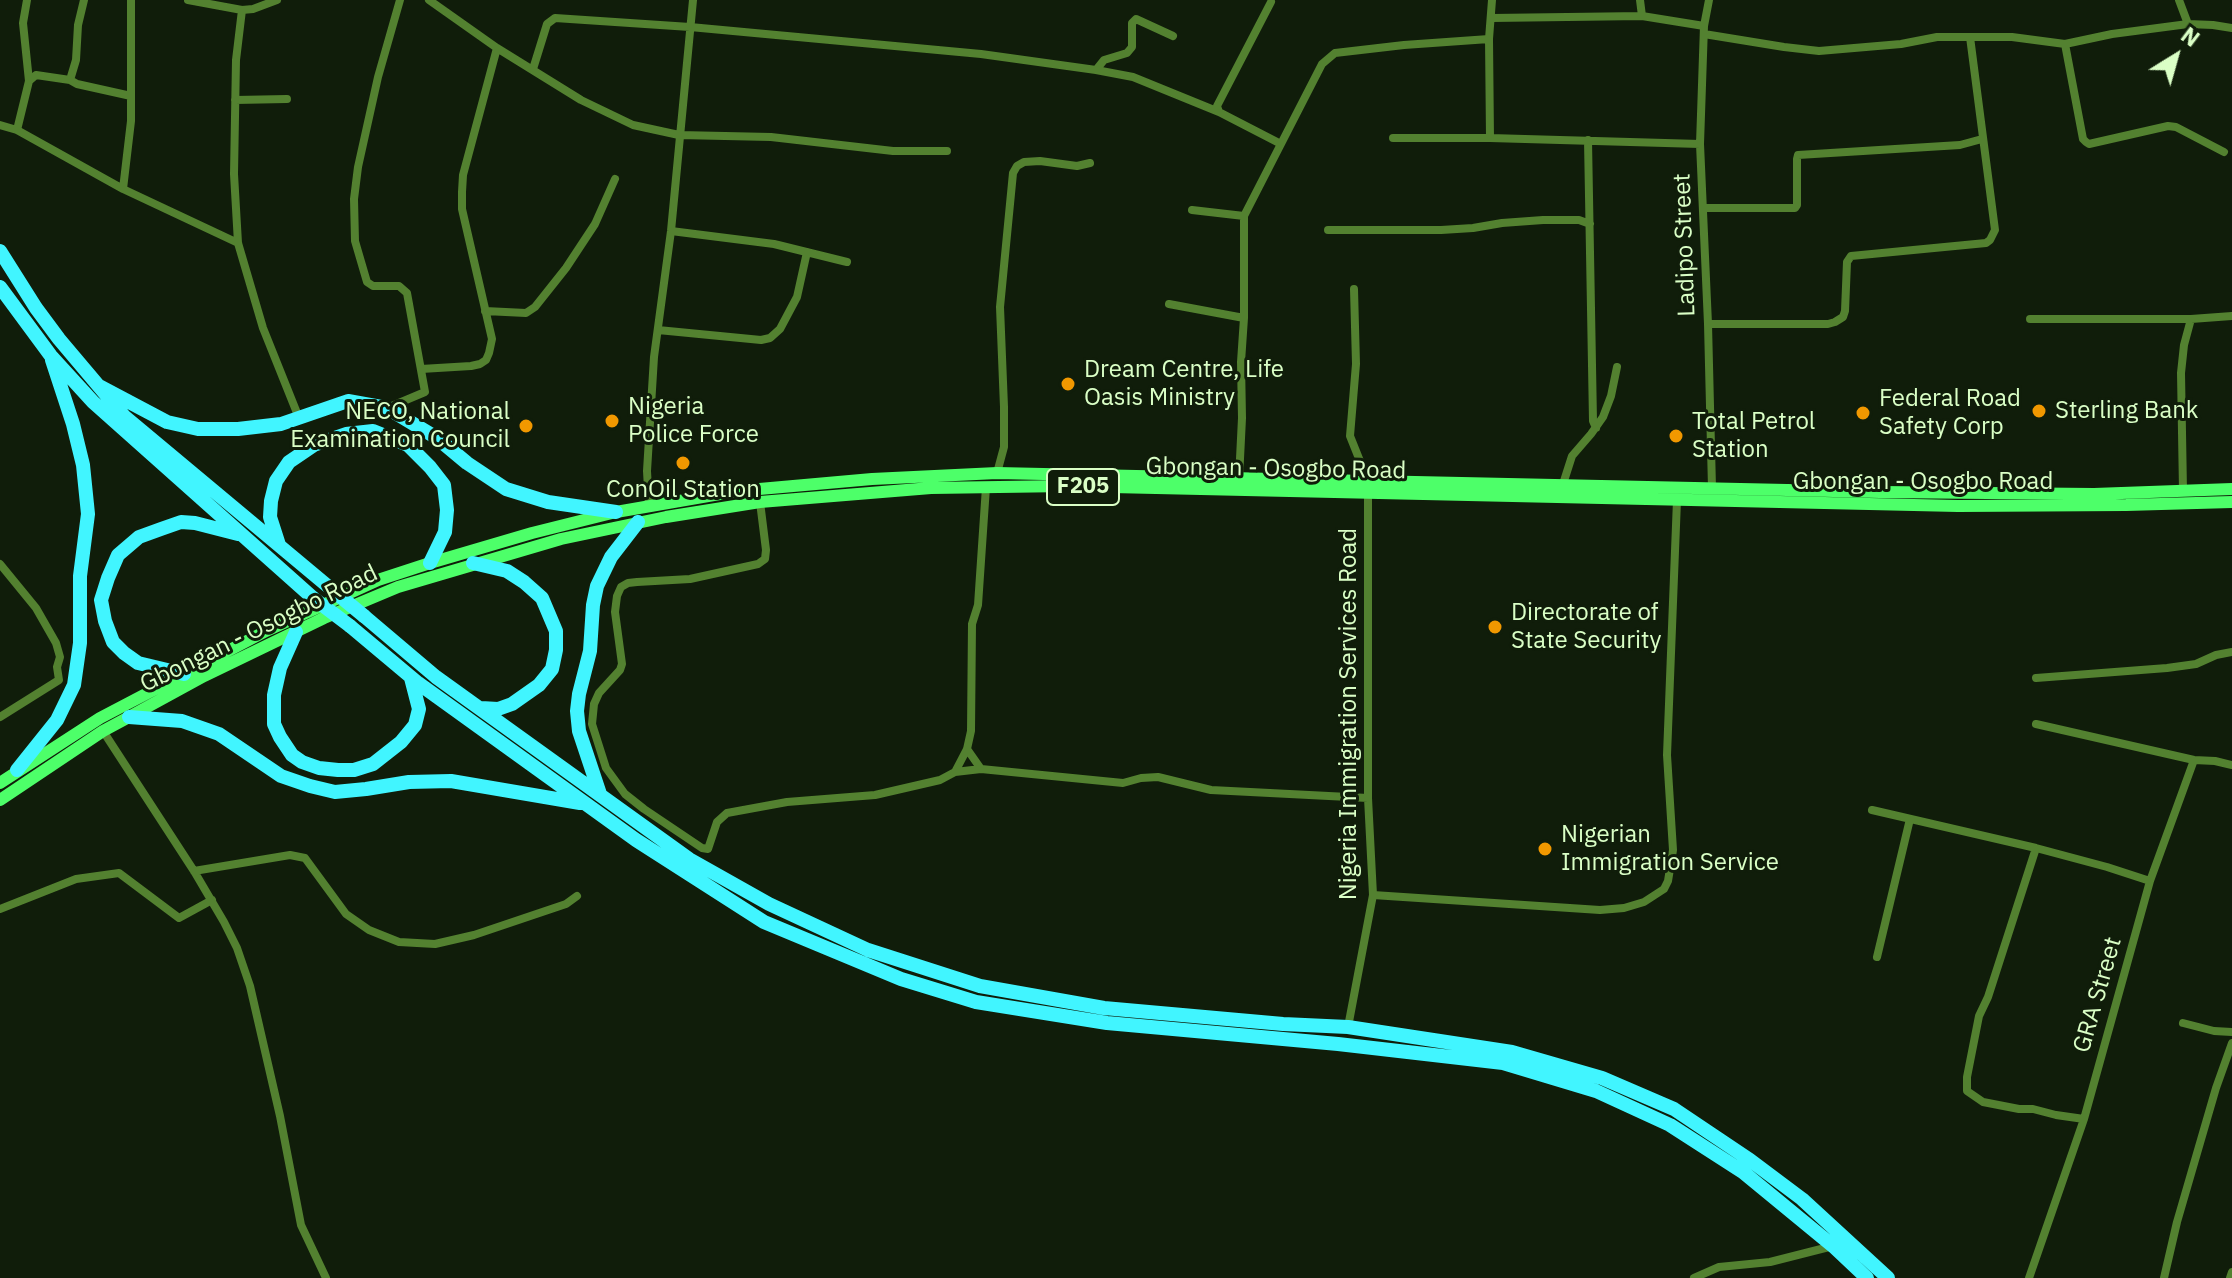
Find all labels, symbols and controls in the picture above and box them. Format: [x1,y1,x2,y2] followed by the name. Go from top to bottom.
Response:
[2136,16,2216,96] north arrow
[2176,20,2206,53] text: N
[1668,173,1702,317] street label: Ladipo Street
[1084,356,1284,412] place label: Dream Centre, Life Oasis Ministry
[1059,375,1077,393] marker: Dream Centre, Life Oasis Ministry
[1879,385,2021,441] place label: Federal Road Safety Corp
[628,393,759,449] place label: Nigeria Police Force
[2055,397,2199,425] place label: Sterling Bank
[290,398,510,454] place label: NECO, National Examination Council
[2030,402,2048,420] marker: Sterling Bank
[1854,404,1872,422] marker: Federal Road Safety Corp
[1692,408,1815,464] place label: Total Petrol Station
[603,412,621,430] marker: Nigeria Police Force
[517,417,535,435] marker: NECO, National Examination Council
[1667,427,1685,445] marker: Total Petrol Station
[1145,452,1407,486] street label: Gbongan - Osogbo Road
[674,454,692,472] marker: ConOil Station
[1793,468,2053,496] street label: Gbongan - Osogbo Road
[1047,469,1119,505] road number: F205
[606,476,760,504] place label: ConOil Station
[1335,528,1363,900] street label: Nigeria Immigration Services Road
[136,559,382,699] street label: Gbongan - Osogbo Road
[1511,599,1661,655] place label: Directorate of State Security
[1486,618,1504,636] marker: Directorate of State Security
[1561,821,1779,877] place label: Nigerian Immigration Service
[1536,840,1554,858] marker: Nigerian Immigration Service
[2068,934,2128,1056] street label: GRA Street

